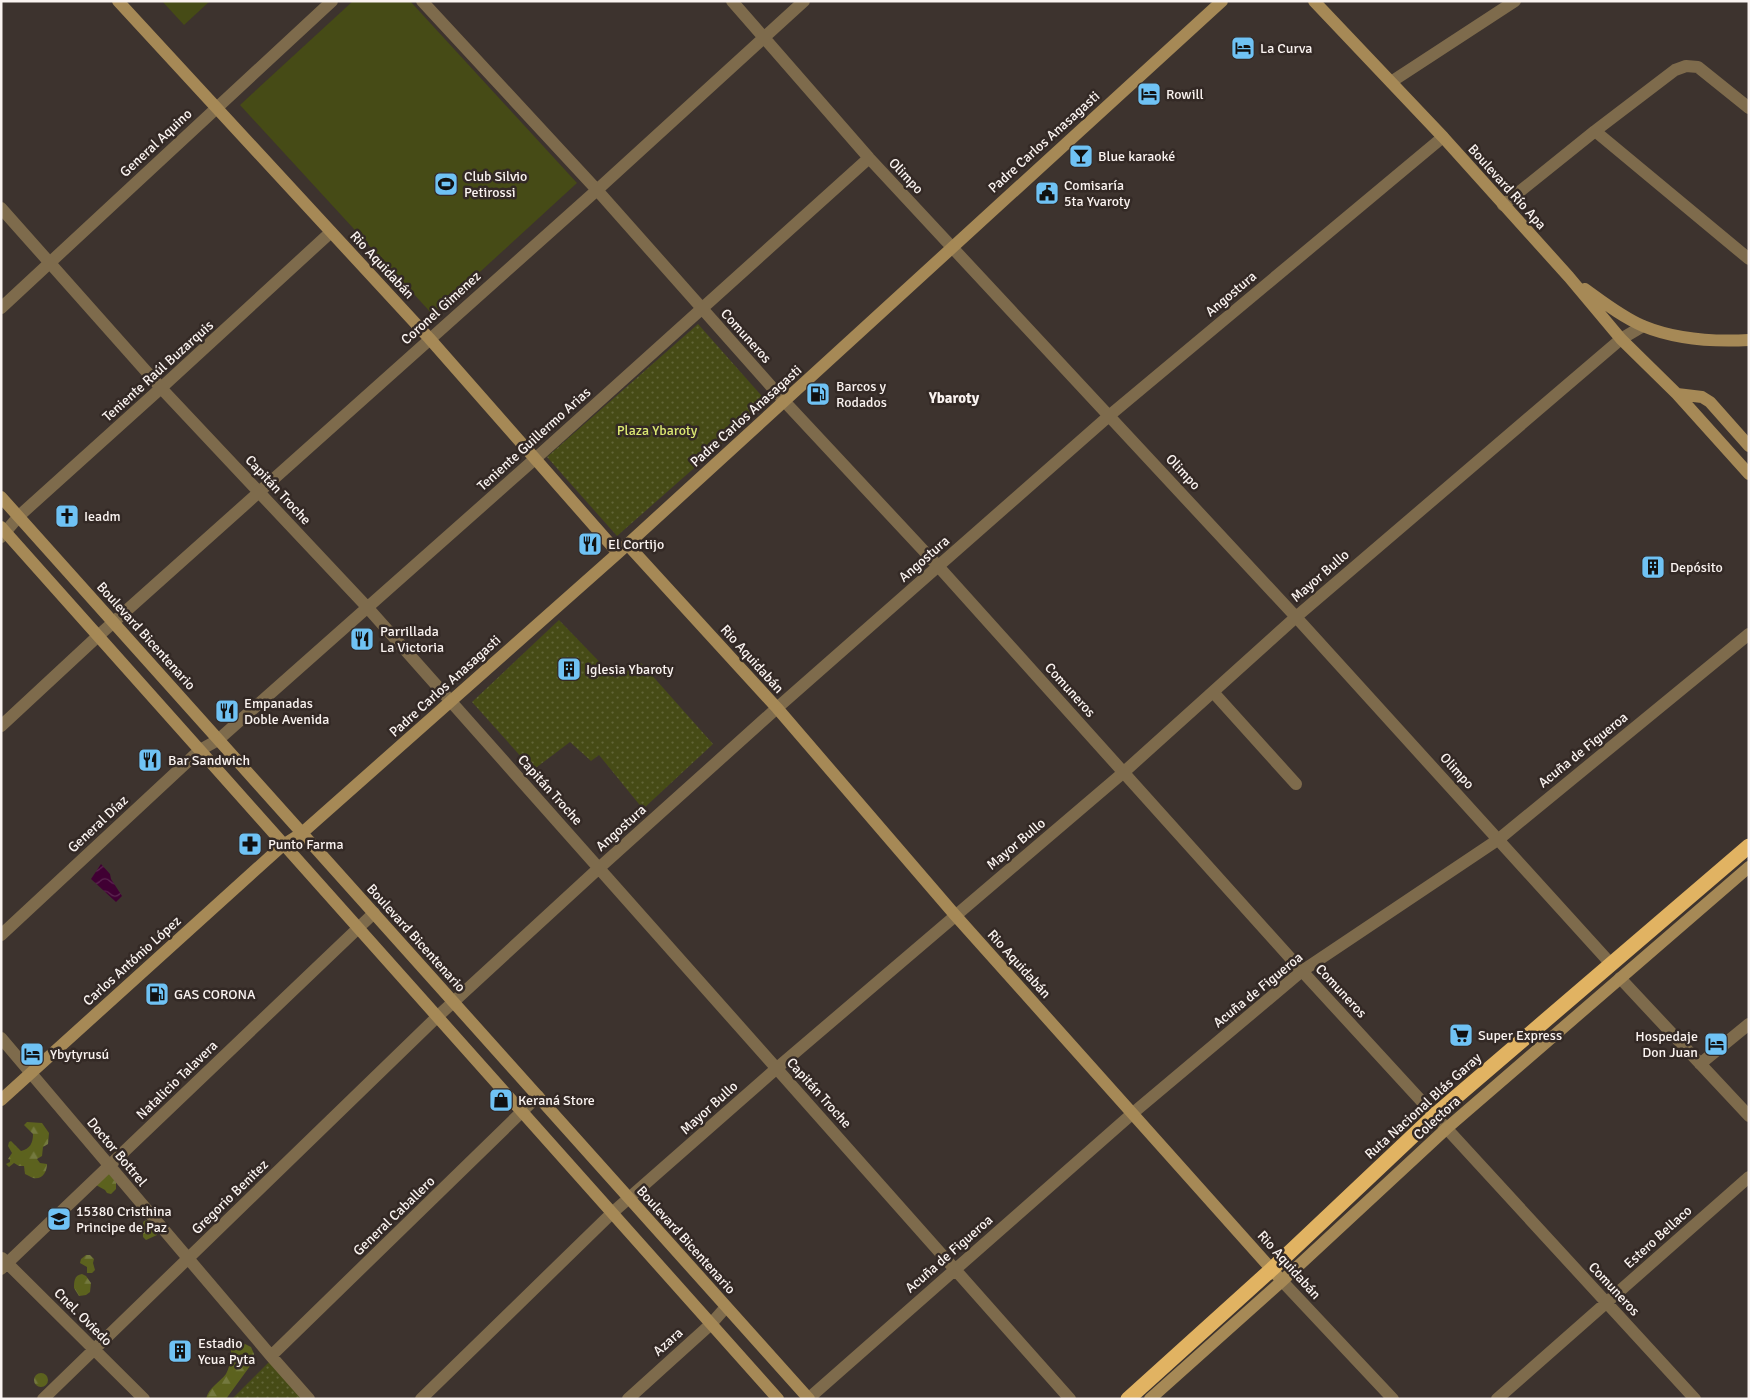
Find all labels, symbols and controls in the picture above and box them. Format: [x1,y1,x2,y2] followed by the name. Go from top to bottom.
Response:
[1230,35,1256,61] hotel icon: La Curva
[1260,40,1312,57] place label: La Curva
[1136,81,1162,107] hotel icon: Rowill
[1166,86,1204,103] place label: Rowill
[985,88,1103,196] street label: Padre Carlos Anasagasti
[116,105,196,181] street label: General Aquino
[1464,141,1550,233] street label: Boulevard Río Apa
[1068,143,1094,169] bar icon: Blue karaoké
[1098,148,1175,165] place label: Blue karaoké
[885,155,927,197] street label: Olimpo
[464,168,527,201] place label: Club Silvio Petirossi
[433,171,459,197] sports icon: Club Silvio Petirossi
[1064,177,1131,210] place label: Comisaría 5ta Yvaroty
[1034,180,1060,206] public building icon: Comisaría 5ta Yvaroty
[346,228,418,302] street label: Rio Aquidabán
[398,268,484,348] street label: Coronel Gimenez
[1202,268,1260,320] street label: Angostura
[717,305,775,367] street label: Comuneros
[99,317,217,425] street label: Teniente Raúl Buzarquis
[687,362,805,470] street label: Padre Carlos Anasagasti
[836,378,887,411] place label: Barcos y Rodados
[805,381,831,407] fuel station icon: Barcos y Rodados
[474,384,594,494] street label: Teniente Guillermo Arias
[928,389,980,407] district label: Ybaroty
[617,422,698,439] park label: Plaza Ybaroty
[1162,451,1204,493] street label: Olimpo
[241,452,315,528] street label: Capitán Troche
[54,503,80,529] church icon: Ieadm
[84,508,121,525] place label: Ieadm
[577,531,603,557] restaurant icon: El Cortijo
[895,532,953,586] street label: Angostura
[608,536,664,553] place label: El Cortijo
[1287,546,1353,606] street label: Mayor Bullo
[1640,554,1666,580] building icon: Depósito
[1670,559,1723,576] place label: Depósito
[93,578,199,694] street label: Boulevard Bicentenario
[717,621,787,697] street label: Rio Aquidabán
[380,623,444,656] place label: Parrillada La Victoria
[349,626,375,652] restaurant icon: Parrillada La Victoria
[386,632,504,740] street label: Padre Carlos Anasagasti
[556,656,582,682] building icon: Iglesia Ybaroty
[1041,659,1099,721] street label: Comuneros
[586,661,674,678] place label: Iglesia Ybaroty
[244,695,329,728] place label: Empanadas Doble Avenida
[214,698,240,724] restaurant icon: Empanadas Doble Avenida
[1535,709,1631,791] street label: Acuña de Figueroa
[137,747,163,773] restaurant icon: Bar Sandwich
[1436,749,1478,793] street label: Olimpo
[514,751,586,829] street label: Capitán Troche
[168,752,250,769] place label: Bar Sandwich
[64,792,132,856] street label: General Díaz
[592,801,650,855] street label: Angostura
[983,815,1049,873] street label: Mayor Bullo
[237,831,263,857] pharmacy icon: Punto Farma
[268,836,344,853] place label: Punto Farma
[363,880,469,996] street label: Boulevard Bicentenario
[79,913,185,1009] street label: Carlos António López
[984,926,1054,1002] street label: Rio Aquidabán
[1210,949,1306,1031] street label: Acuña de Figueroa
[1312,961,1370,1021] street label: Comuneros
[144,981,170,1007] fuel station icon: GAS CORONA
[174,986,256,1003] place label: GAS CORONA
[1448,1022,1474,1048] supermarket icon: Super Express
[1478,1027,1562,1044] place label: Super Express
[1635,1028,1698,1061] place label: Hospedaje Don Juan
[1703,1031,1729,1057] hotel icon: Hospedaje Don Juan
[133,1037,221,1123] street label: Natalicio Talavera
[19,1041,45,1067] hotel icon: Ybytyrusú
[50,1046,109,1063] place label: Ybytyrusú
[1361,1049,1485,1163] street label: Ruta Nacional Blás Garay
[783,1054,855,1132] street label: Capitán Troche
[677,1078,741,1138] street label: Mayor Bullo
[488,1087,514,1113] shop icon: Keraná Store
[518,1092,595,1109] place label: Keraná Store
[1410,1092,1464,1144] street label: Colectora
[83,1114,151,1190] street label: Doctor Bottrel
[188,1156,272,1238] street label: Gregorio Benitez
[350,1173,438,1259] street label: General Caballero
[633,1182,739,1298] street label: Boulevard Bicentenario
[1621,1202,1695,1272] street label: Estero Bellaco
[76,1203,172,1236] place label: 15380 Cristhina Principe de Paz
[46,1206,72,1232] school or university icon: 15380 Cristhina Principe de Paz
[902,1211,996,1297] street label: Acuña de Figueroa
[1254,1227,1324,1303] street label: Rio Aquidabán
[1585,1259,1643,1319] street label: Comuneros
[51,1285,115,1349] street label: Cnel. Oviedo
[650,1324,686,1360] street label: Azara
[198,1335,255,1368] place label: Estadio Ycua Pyta
[167,1338,193,1364] building icon: Estadio Ycua Pyta

